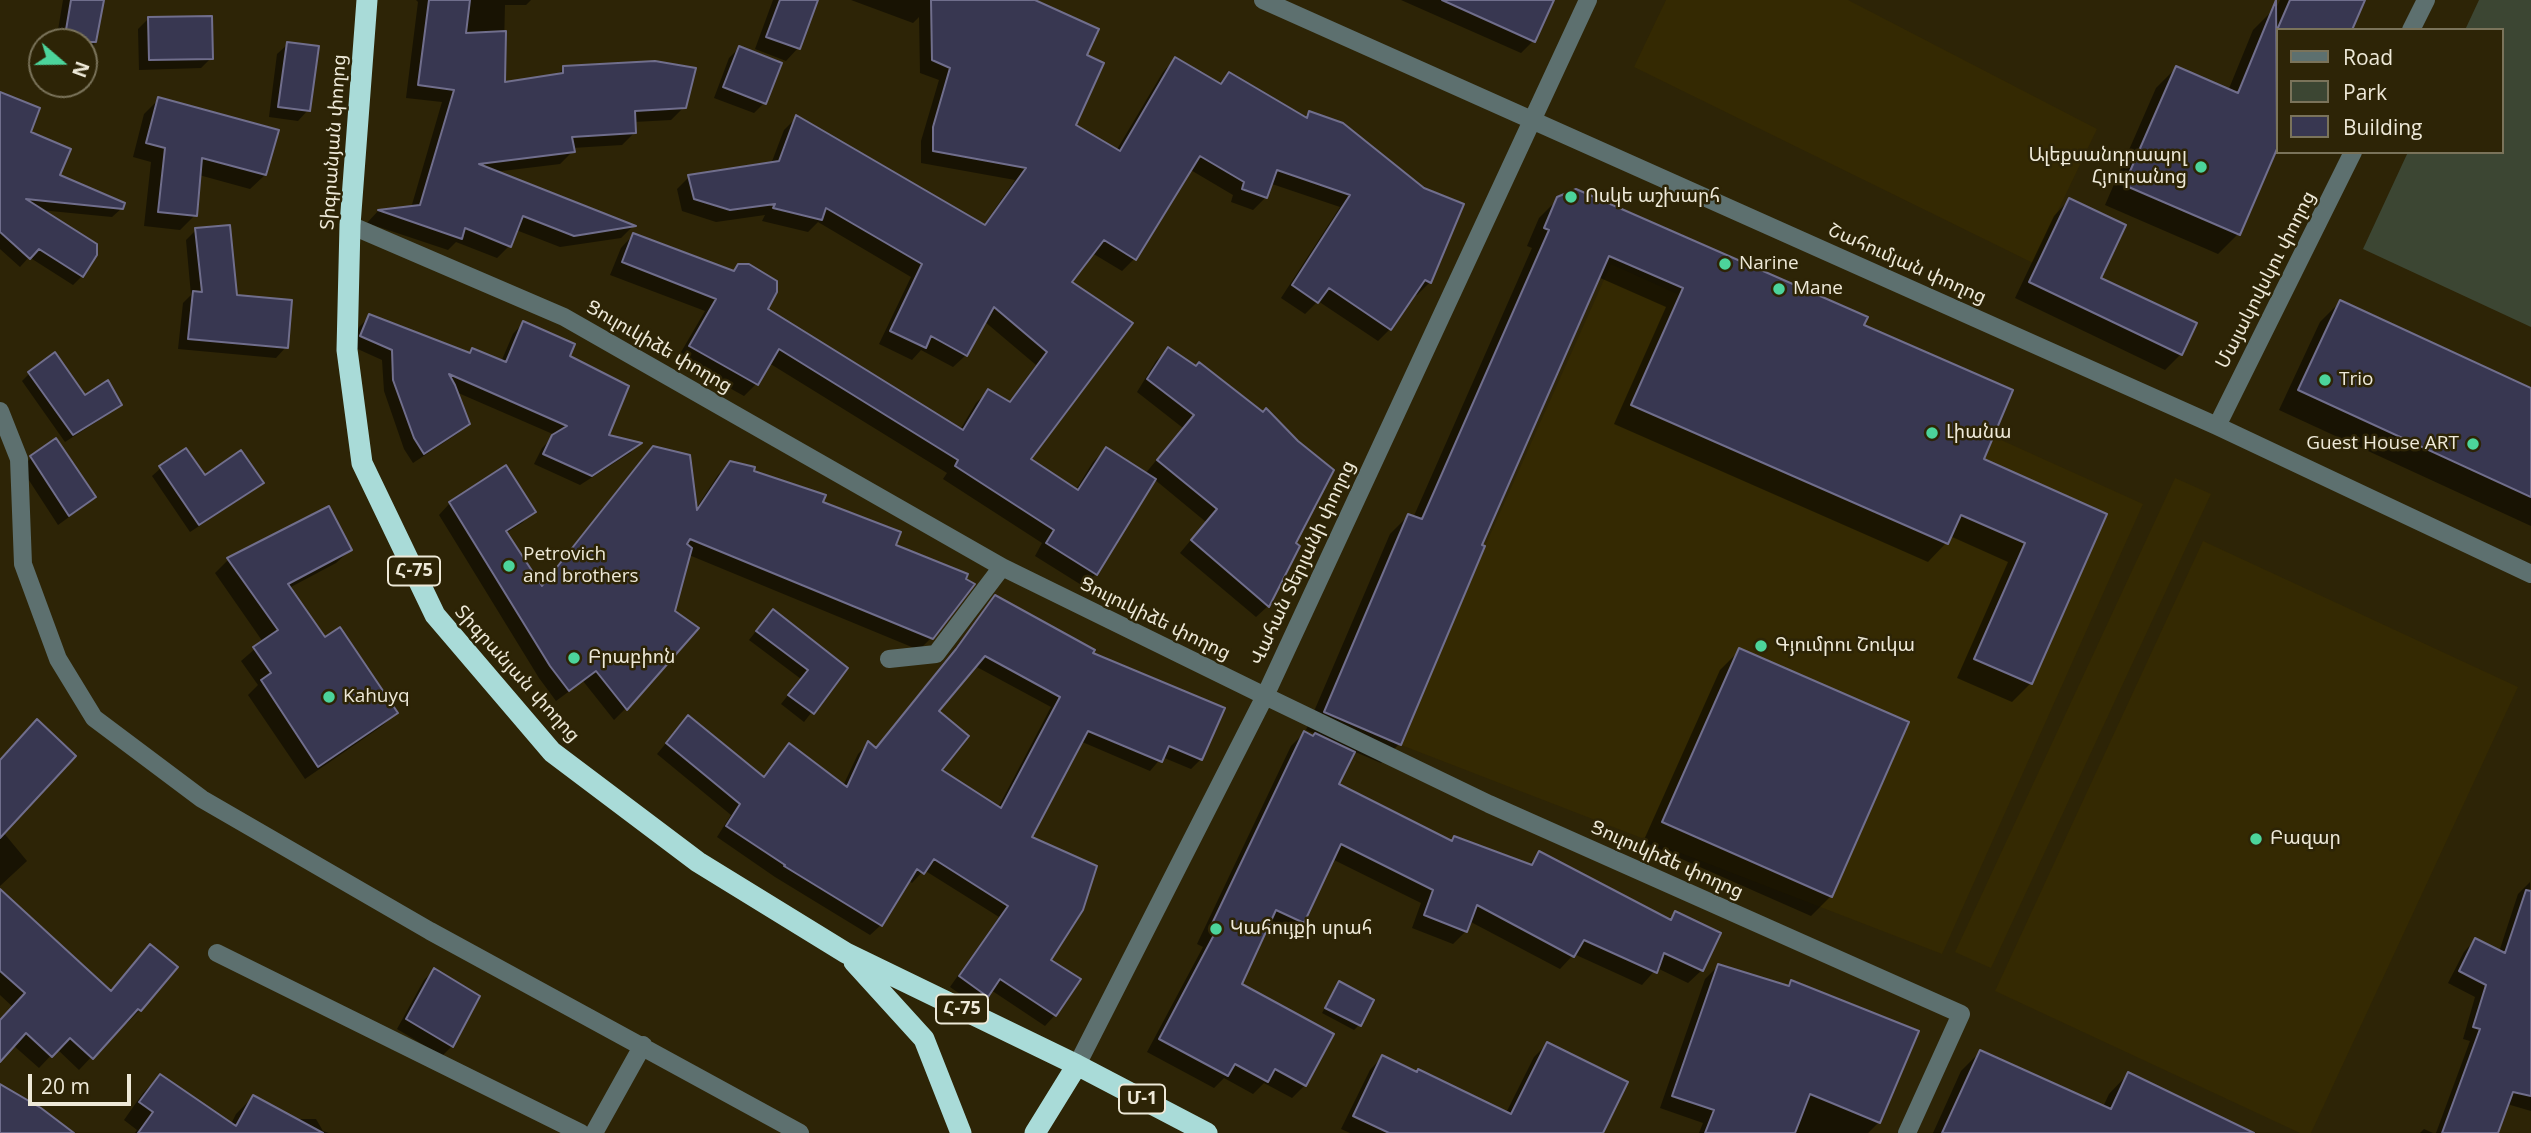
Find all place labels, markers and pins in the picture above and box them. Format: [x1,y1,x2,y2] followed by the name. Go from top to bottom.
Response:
[2028,145,2187,189] place label: Ալեքսանդրապոլ Հյուրանոց
[2193,159,2209,175] marker: Ալեքսանդրապոլ Հյուրանոց
[1585,186,1720,208] place label: Ոսկե աշխարհ
[1563,189,1579,205] marker: Ոսկե աշխարհ
[1739,253,1799,275] place label: Narine
[1717,256,1733,272] marker: Narine
[1793,278,1843,300] place label: Mane
[1771,281,1787,297] marker: Mane
[2339,369,2373,391] place label: Trio
[2317,372,2333,388] marker: Trio
[1946,422,2012,444] place label: Լիանա
[1924,425,1940,441] marker: Լիանա
[2306,433,2459,455] place label: Guest House ART
[2465,436,2481,452] marker: Guest House ART
[523,544,639,588] place label: Petrovich and brothers
[501,558,517,574] marker: Petrovich and brothers
[1775,635,1915,657] place label: Գյումրու Շուկա
[1753,638,1769,654] marker: Գյումրու Շուկա
[588,647,675,669] place label: Բրաբիոն
[566,650,582,666] marker: Բրաբիոն
[343,686,410,708] place label: Kahuyq
[321,689,337,705] marker: Kahuyq
[2270,828,2341,850] place label: Բազար
[2248,831,2264,847] marker: Բազար
[1230,918,1372,940] place label: Կահույքի սրահ
[1208,921,1224,937] marker: Կահույքի սրահ

